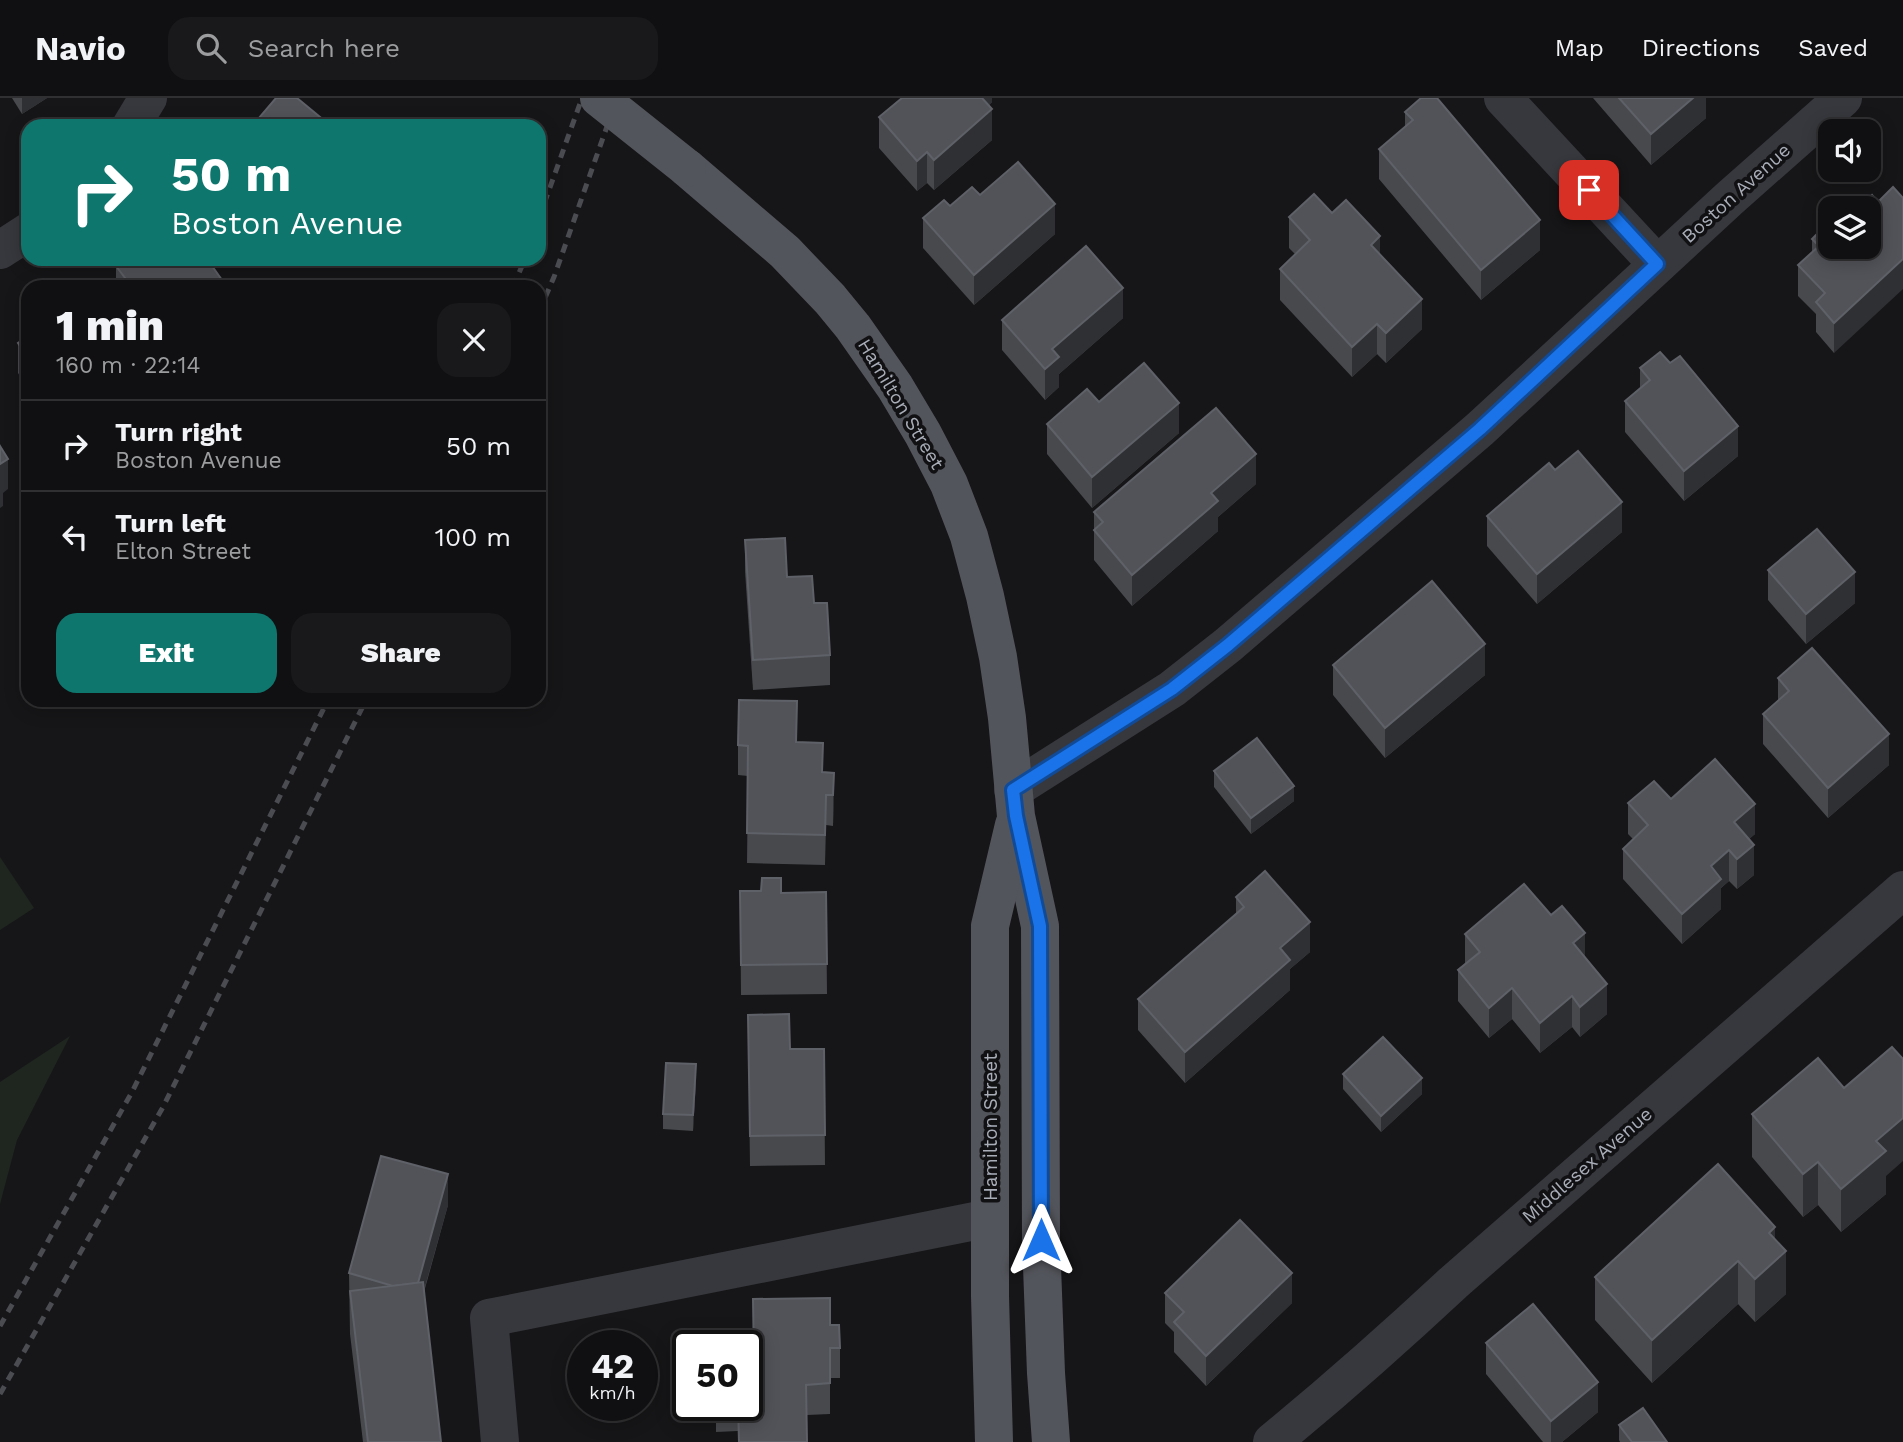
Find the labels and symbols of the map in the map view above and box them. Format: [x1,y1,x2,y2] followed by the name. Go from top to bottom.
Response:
[1677,138,1795,248] street label: Boston Avenue
[1559,160,1619,220] pin
[853,335,949,473] street label: Hamilton Street
[979,1053,1002,1201] street label: Hamilton Street
[1517,1102,1657,1228] street label: Middlesex Avenue
[1004,1203,1078,1277] position arrow
[672,1330,763,1421] speed limit sign: 50

